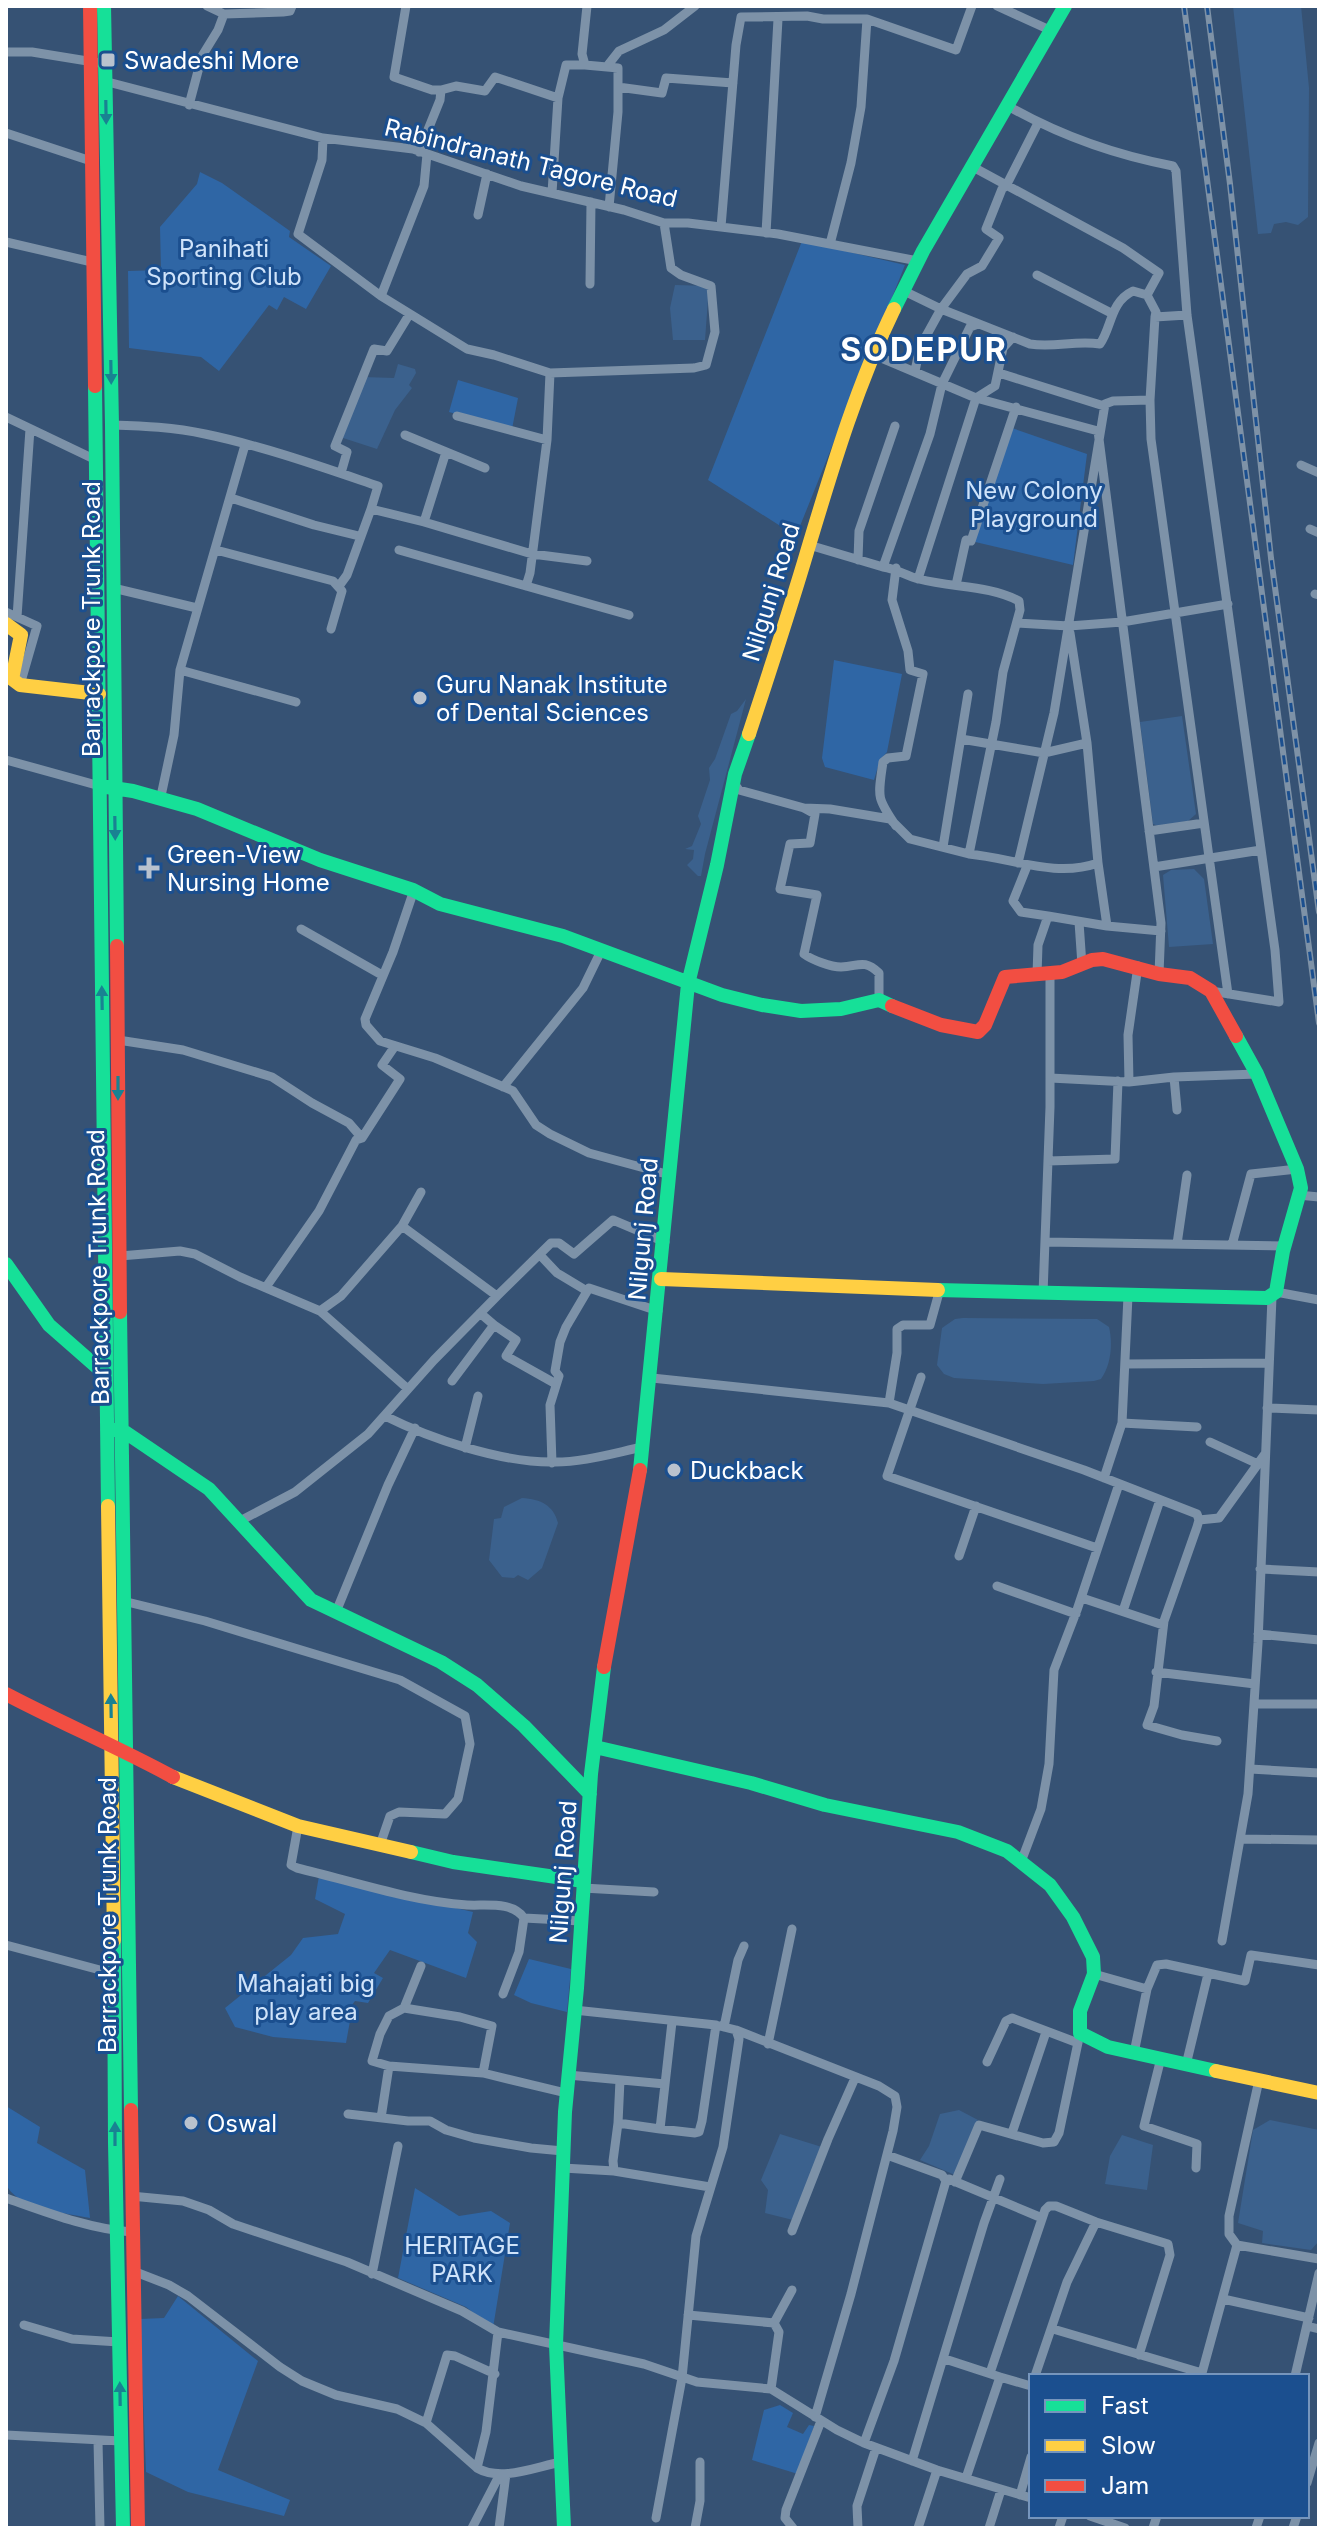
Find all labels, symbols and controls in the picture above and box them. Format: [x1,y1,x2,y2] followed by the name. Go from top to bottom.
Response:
[124,46,299,75] place label: Swadeshi More
[99,51,117,69] marker: Swadeshi More
[99,100,112,125] one-way arrow
[382,113,680,213] street label: Rabindranath Tagore Road
[146,234,302,291] park label: Panihati Sporting Club
[840,330,1008,369] district label: SODEPUR
[105,360,117,385] one-way arrow
[965,476,1103,533] park label: New Colony Playground
[77,481,106,757] street label: Barrackpore Trunk Road
[736,519,806,665] street label: Nilgunj Road
[436,670,668,727] place label: Guru Nanak Institute of Dental Sciences
[411,689,429,707] marker: Guru Nanak Institute of Dental Sciences
[108,816,121,841] one-way arrow
[167,840,330,897] place label: Green-View Nursing Home
[138,857,160,879] marker: Green-View Nursing Home
[96,985,109,1010] one-way arrow
[112,1076,125,1101] one-way arrow
[81,1129,115,1405] street label: Barrackpore Trunk Road
[622,1156,664,1302] street label: Nilgunj Road
[690,1456,804,1485] place label: Duckback
[665,1461,683,1479] marker: Duckback
[105,1693,118,1718] one-way arrow
[93,1777,122,2053] street label: Barrackpore Trunk Road
[544,1800,582,1944] street label: Nilgunj Road
[237,1969,375,2026] park label: Mahajati big play area
[207,2109,277,2138] place label: Oswal
[182,2114,200,2132] marker: Oswal
[109,2121,121,2146] one-way arrow
[404,2231,520,2288] park label: HERITAGE PARK
[1029,2374,1309,2518] legend
[114,2381,126,2406] one-way arrow
[1101,2391,1149,2420] text: Fast
[1101,2431,1156,2460] text: Slow
[1101,2471,1149,2500] text: Jam

